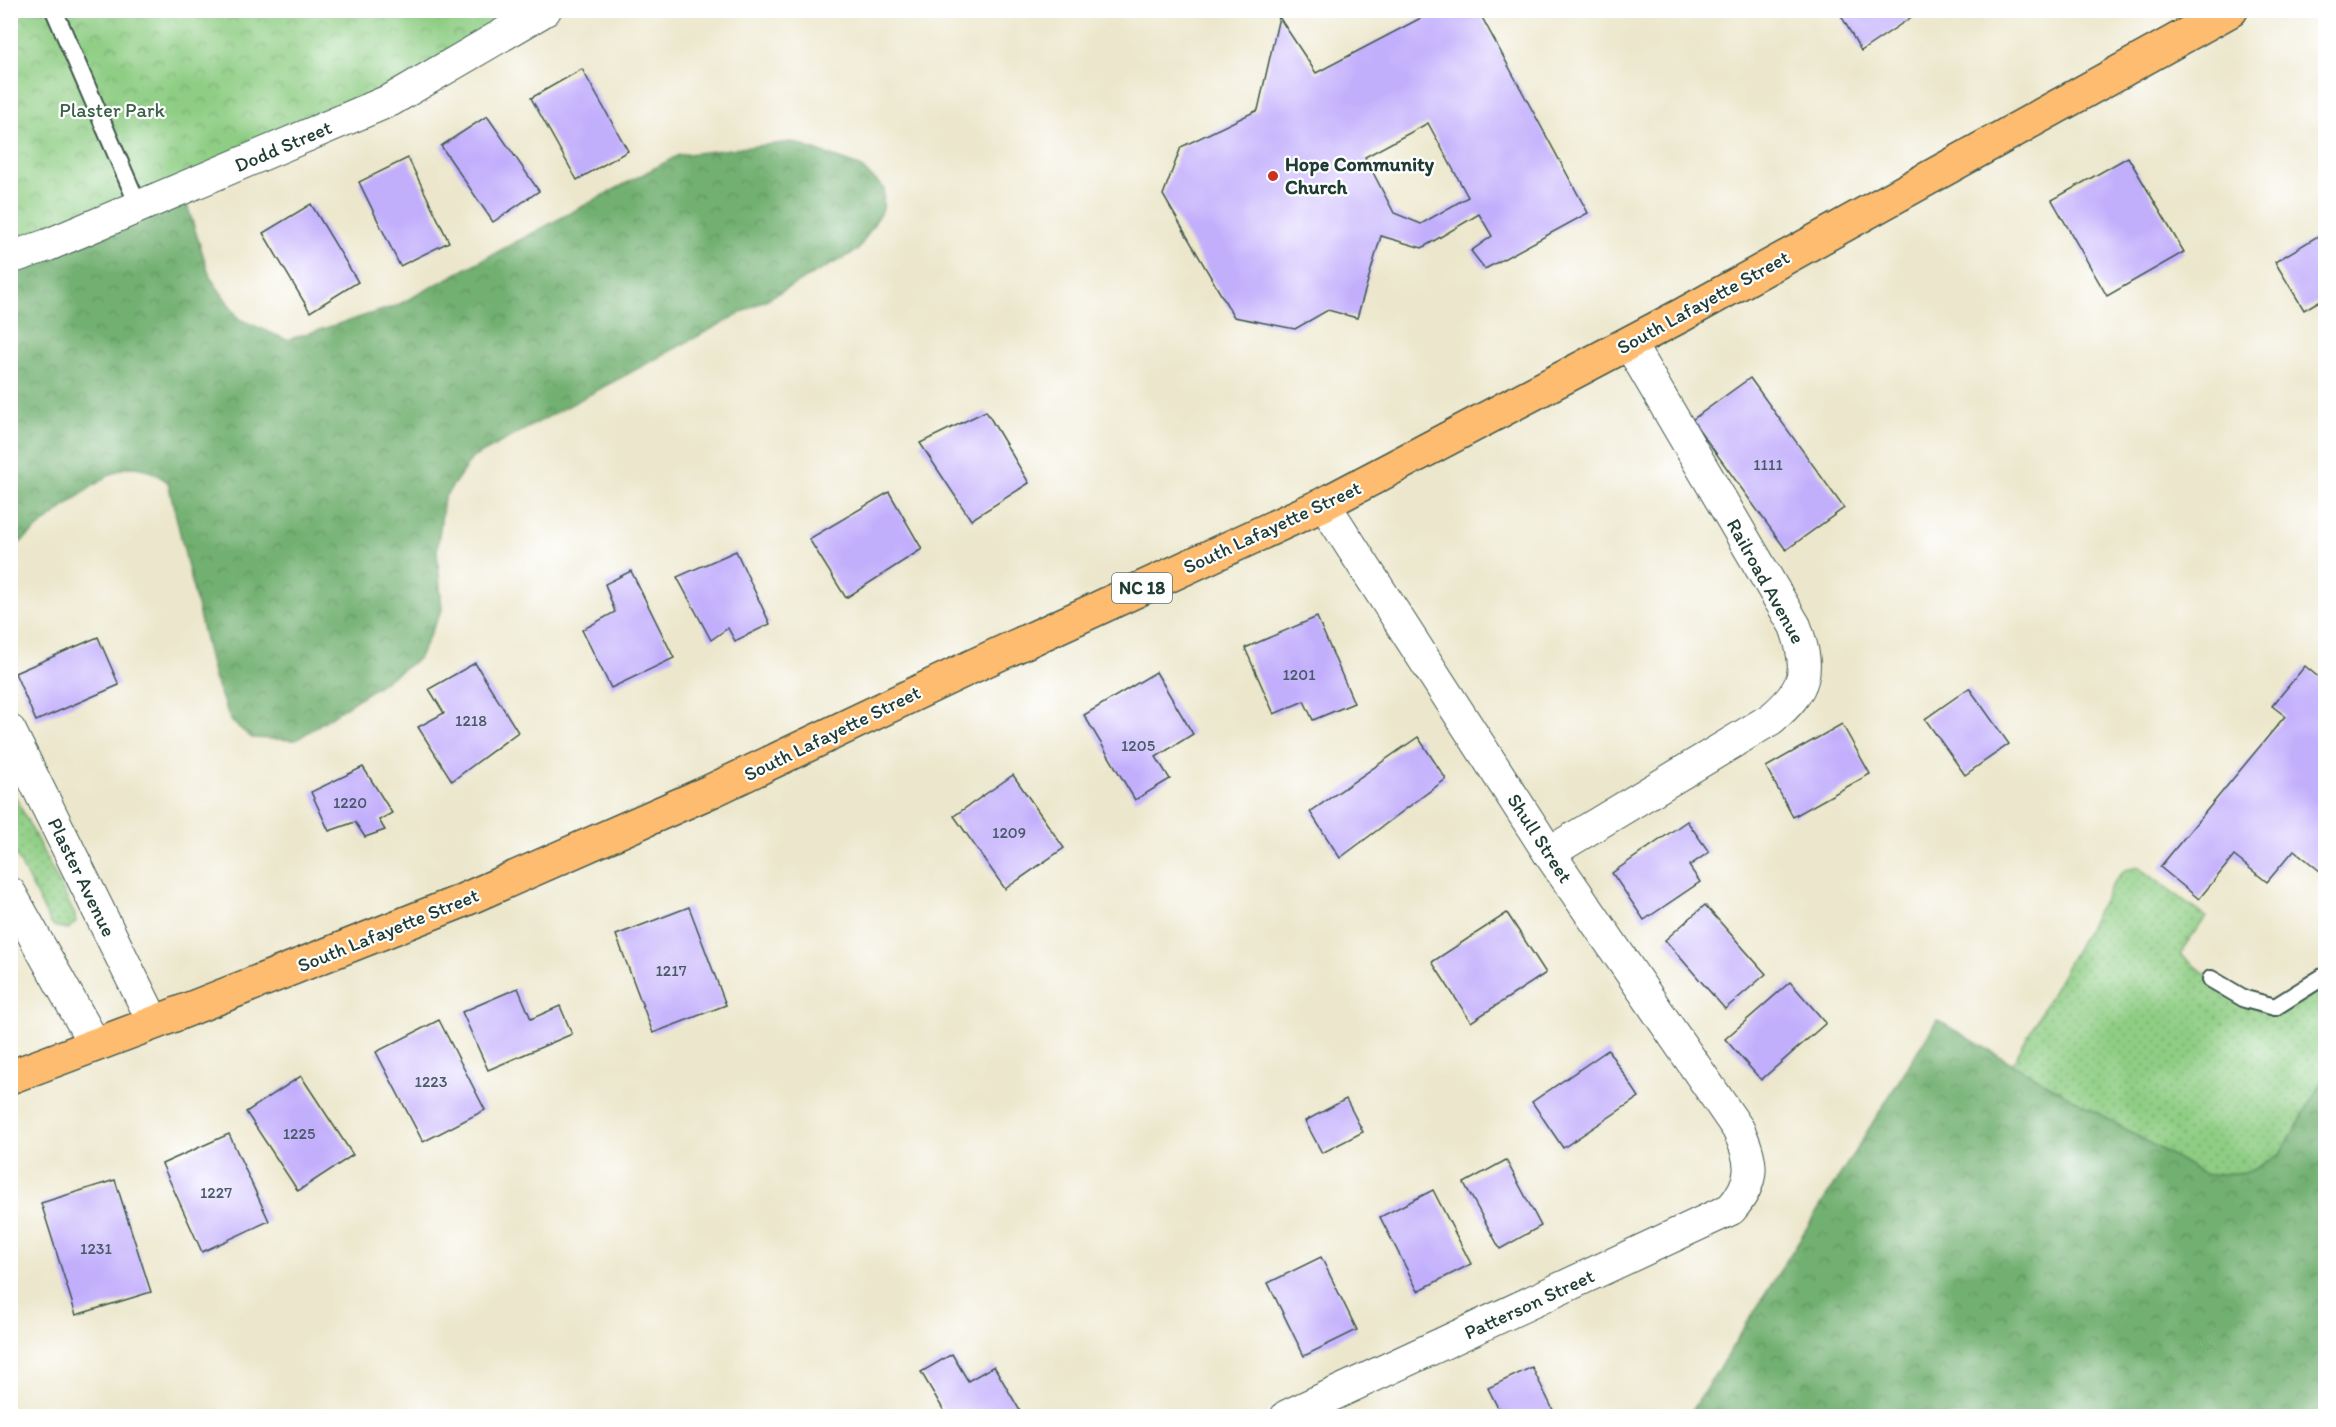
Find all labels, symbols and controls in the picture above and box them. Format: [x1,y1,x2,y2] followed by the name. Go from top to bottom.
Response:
[59,98,165,122] park label: Plaster Park
[231,115,336,177] street label: Dodd Street
[1285,152,1435,199] place label: Hope Community Church
[1266,169,1280,183] marker: Hope Community Church
[1613,245,1793,359] street label: South Lafayette Street
[1753,455,1783,474] house number: 1111
[1179,475,1365,579] street label: South Lafayette Street
[1722,514,1810,648] street label: Railroad Avenue
[1112,573,1172,603] road number: NC 18
[1282,665,1316,684] house number: 1201
[740,680,924,786] street label: South Lafayette Street
[455,711,487,730] house number: 1218
[1121,736,1155,755] house number: 1205
[1502,789,1578,887] street label: Shull Street
[333,793,367,812] house number: 1220
[43,814,121,940] street label: Plaster Avenue
[992,823,1026,842] house number: 1209
[294,883,482,977] street label: South Lafayette Street
[655,961,687,980] house number: 1217
[415,1072,448,1091] house number: 1223
[283,1124,315,1143] house number: 1225
[200,1183,232,1202] house number: 1227
[80,1239,113,1258] house number: 1231
[1460,1263,1598,1345] street label: Patterson Street

